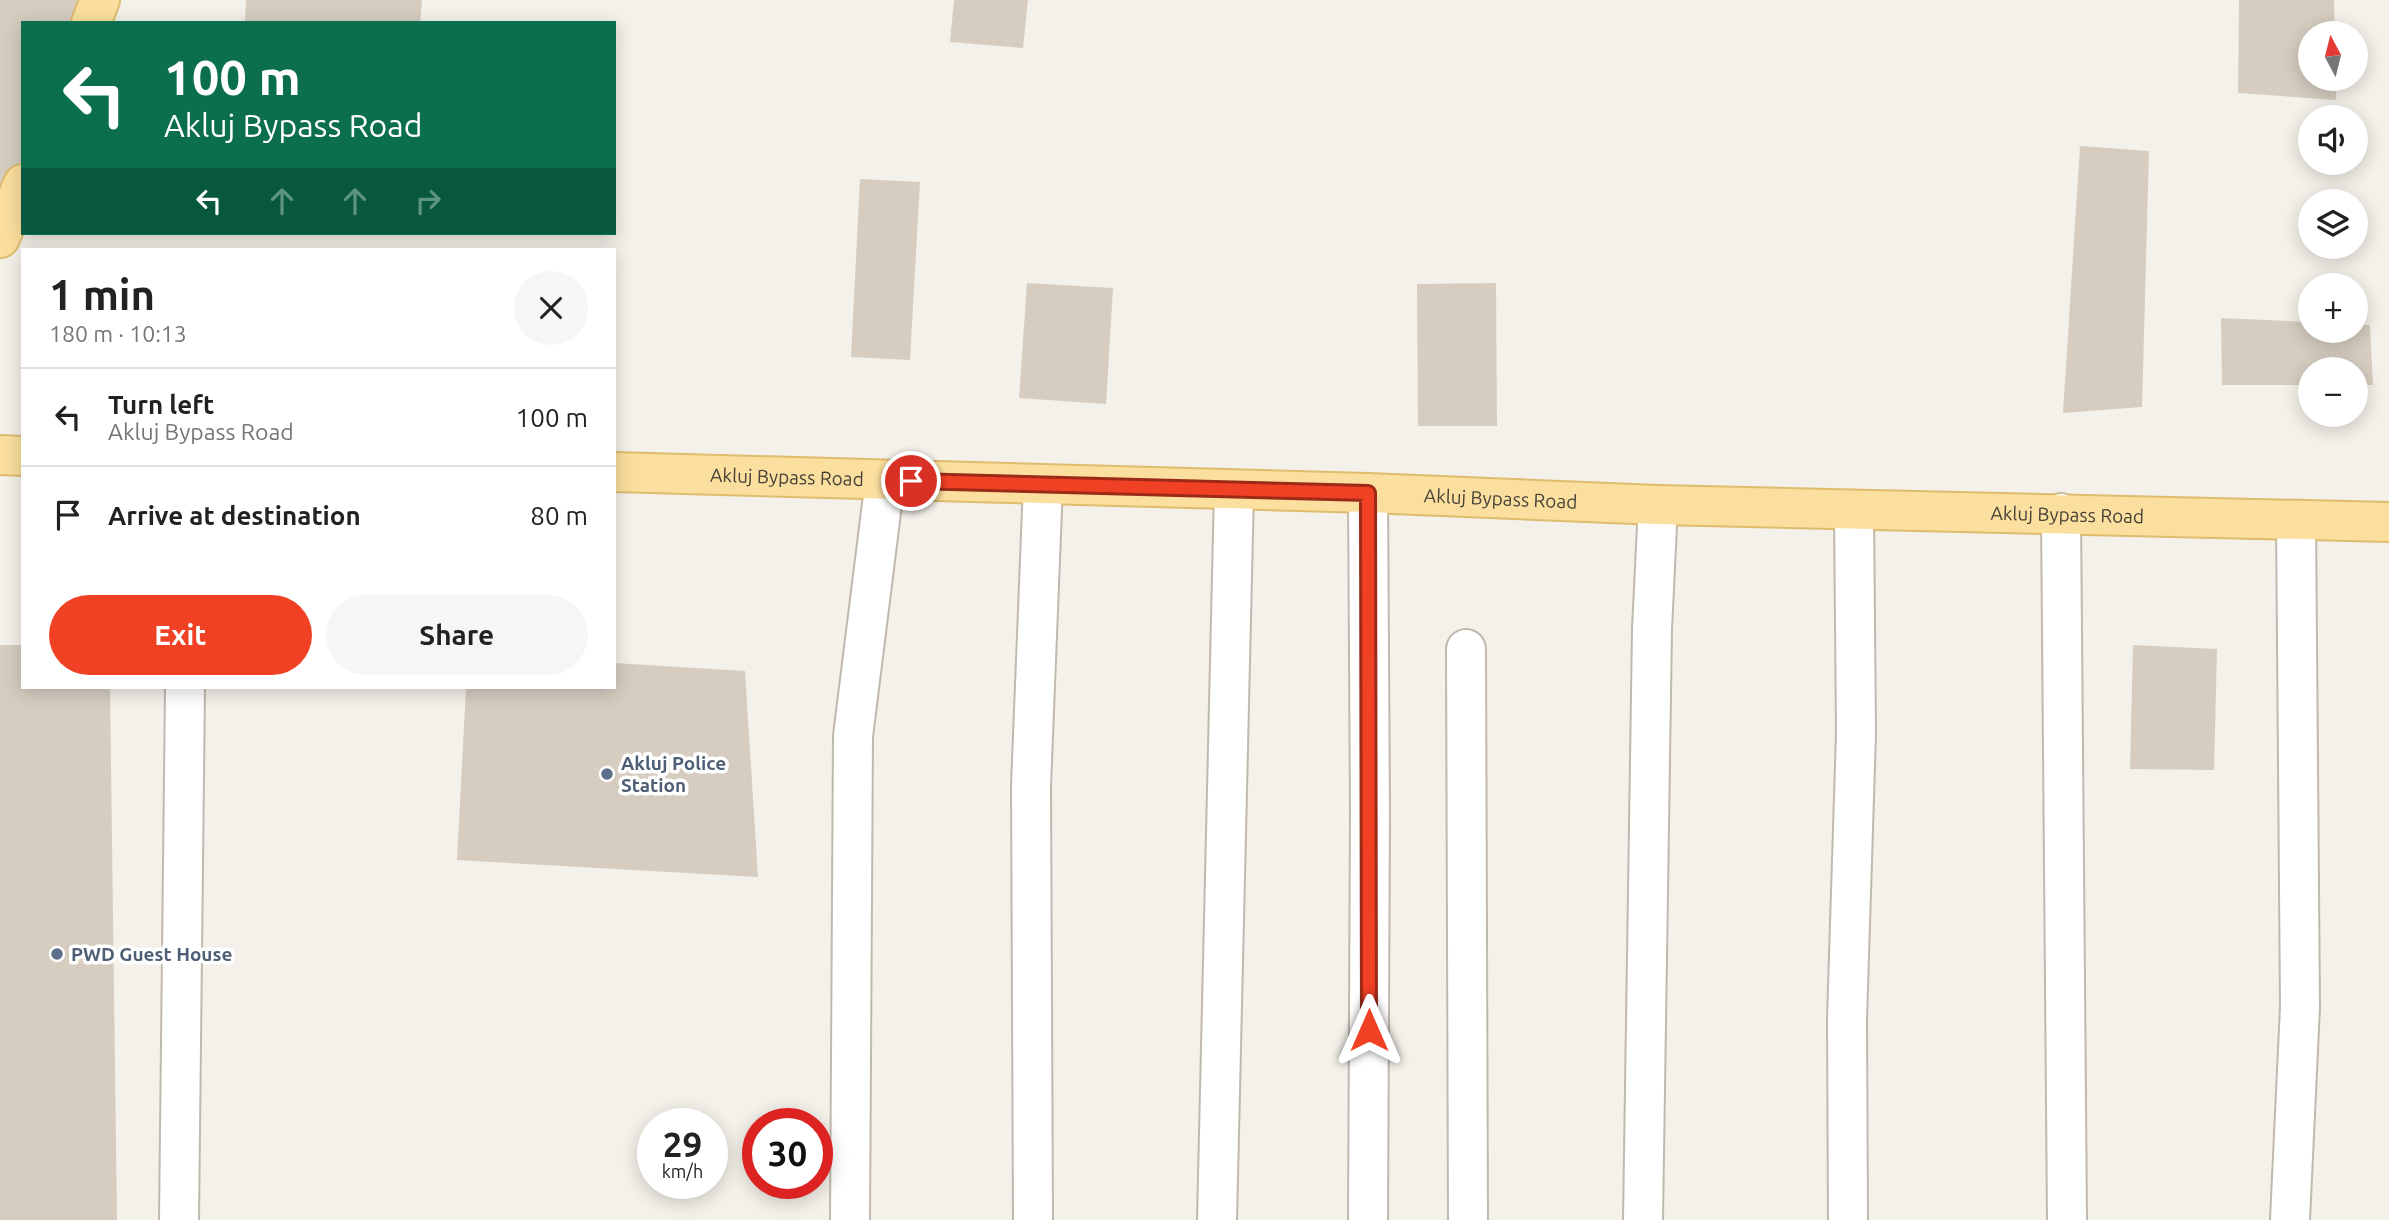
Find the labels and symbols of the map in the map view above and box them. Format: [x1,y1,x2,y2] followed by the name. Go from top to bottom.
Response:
[2298,21,2368,91] north arrow
[881,451,941,511] pin
[710,464,864,490] street label: Akluj Bypass Road
[1423,484,1578,513] street label: Akluj Bypass Road
[1990,502,2144,527] street label: Akluj Bypass Road
[621,752,726,796] place label: Akluj Police Station
[599,766,615,782] marker: Akluj Police Station
[71,943,232,965] place label: PWD Guest House
[49,946,65,962] marker: PWD Guest House
[1332,993,1406,1067] position arrow
[742,1108,833,1199] speed limit sign: 30

